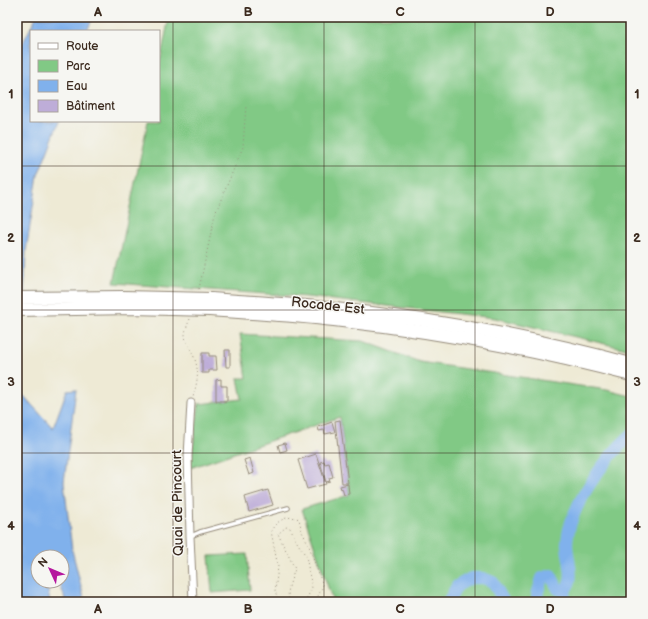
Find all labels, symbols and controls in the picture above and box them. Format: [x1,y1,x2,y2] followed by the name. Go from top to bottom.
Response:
[93,4,102,20] text: A
[243,4,253,20] text: B
[395,4,405,20] text: C
[545,4,555,20] text: D
[30,30,160,122] legend
[66,39,98,54] text: Route
[66,59,90,74] text: Parc
[66,79,87,94] text: Eau
[8,86,14,102] text: 1
[634,86,640,102] text: 1
[66,99,115,114] text: Bâtiment
[7,230,15,246] text: 2
[633,230,641,246] text: 2
[290,293,366,318] street label: Rocade Est
[7,374,15,390] text: 3
[633,374,641,390] text: 3
[168,449,187,556] street label: Quai de Pincourt
[7,518,15,534] text: 4
[633,518,641,534] text: 4
[30,549,70,589] north arrow
[36,555,51,570] text: N
[93,601,102,617] text: A
[243,601,253,617] text: B
[395,601,405,617] text: C
[545,601,555,617] text: D

